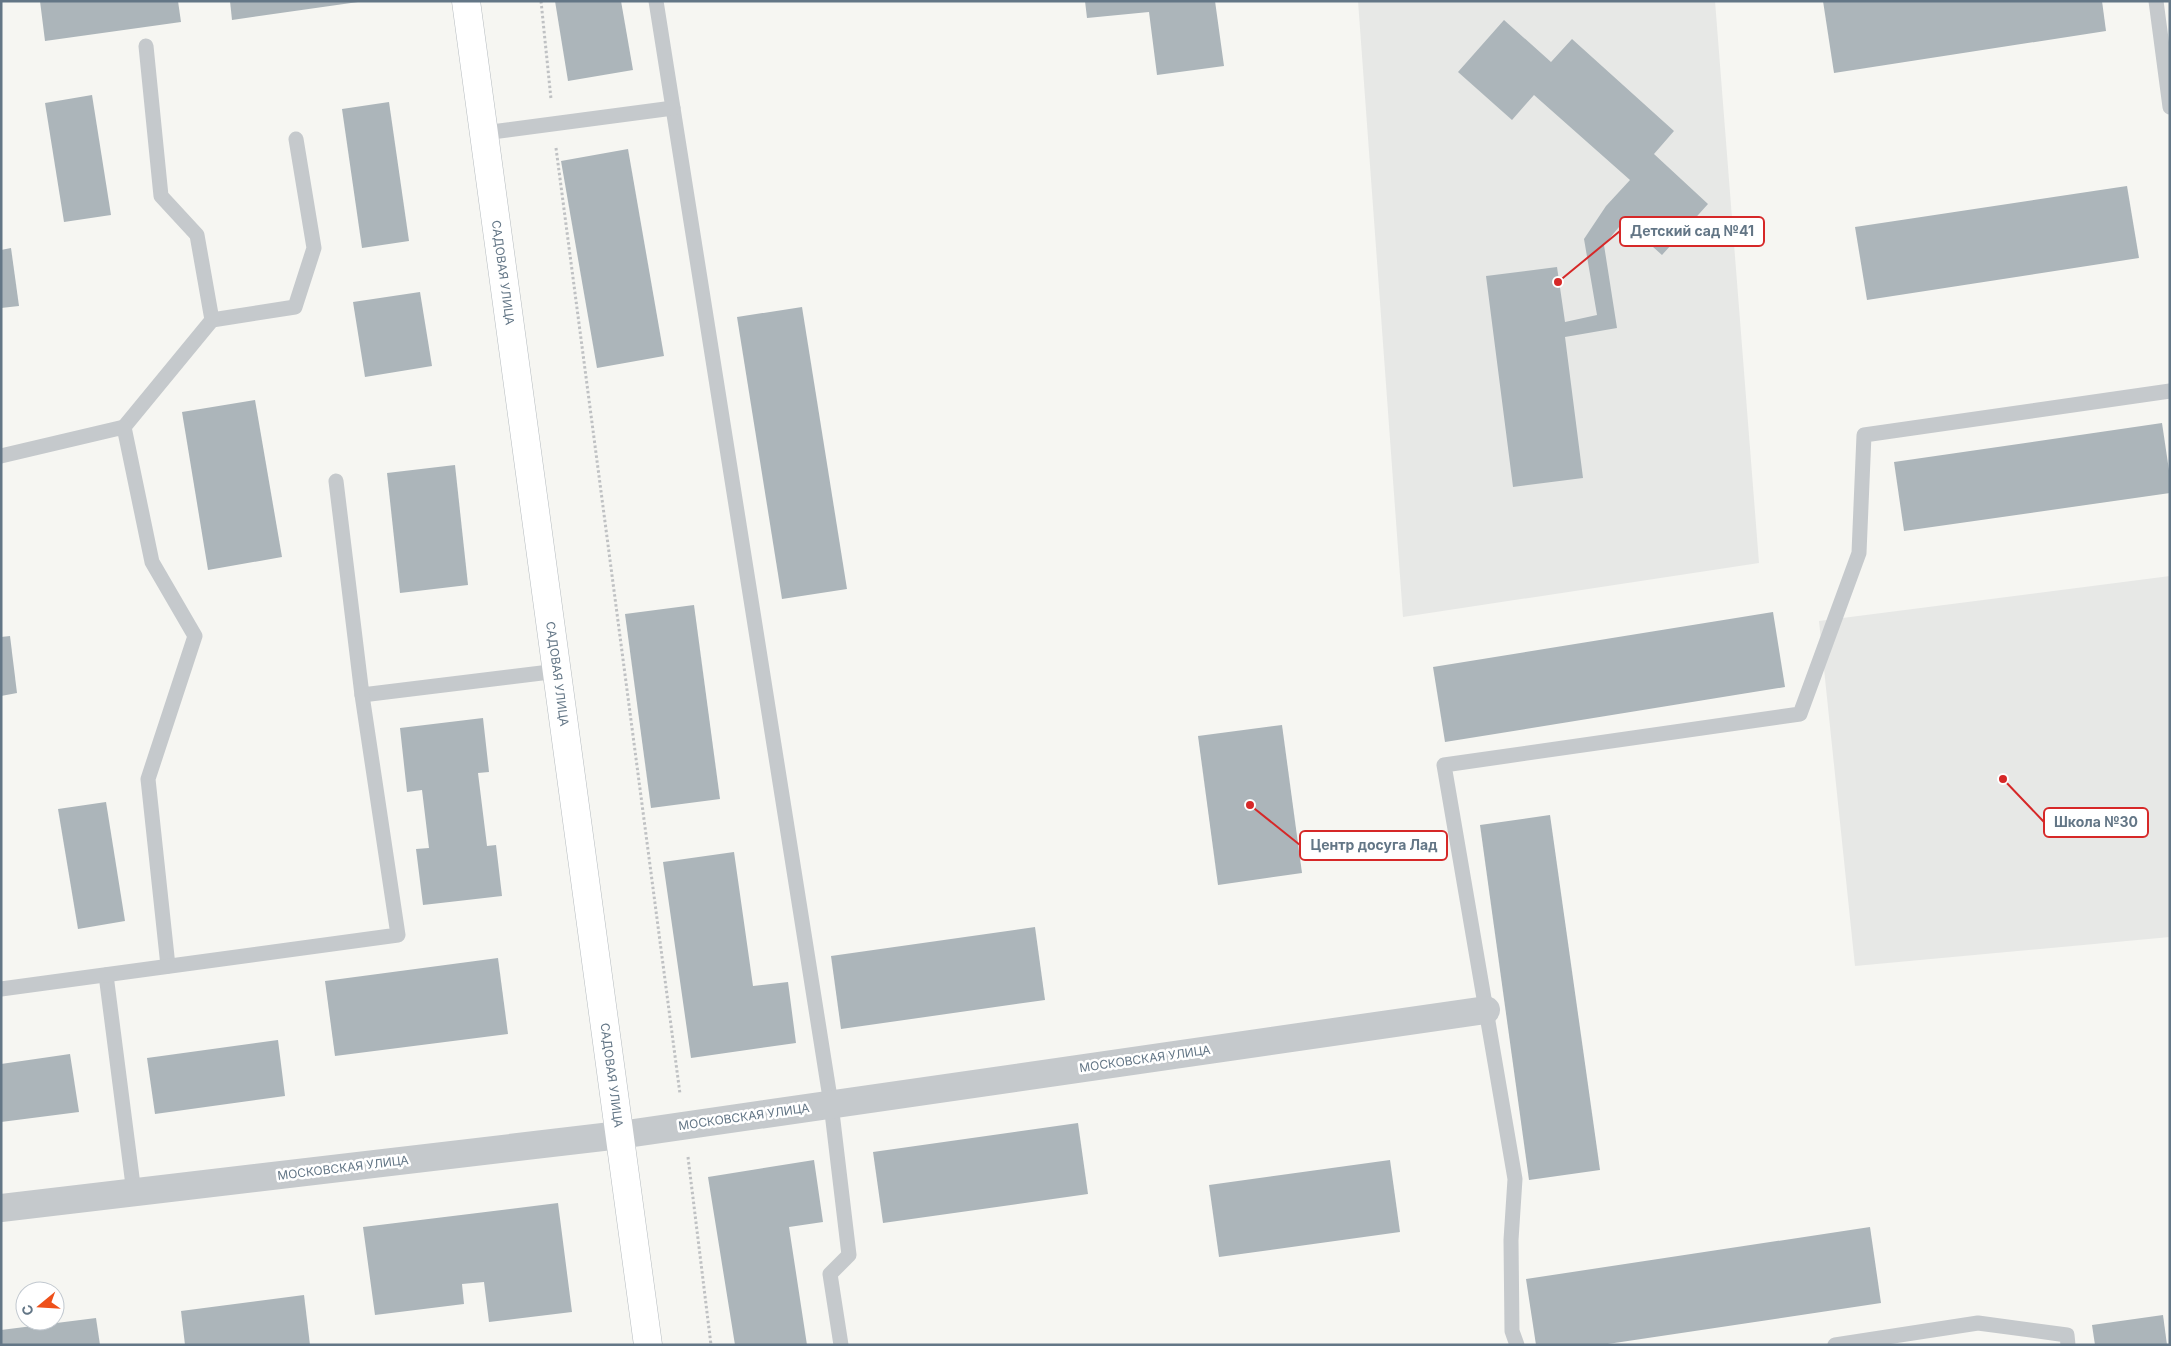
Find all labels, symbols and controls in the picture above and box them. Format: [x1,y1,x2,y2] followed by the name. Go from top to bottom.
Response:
[1620,217,1764,246] callout: Детский сад №41
[489,219,518,326] street label: САДОВАЯ УЛИЦА
[1630,222,1754,239] text: Детский сад №41
[543,620,572,727] street label: САДОВАЯ УЛИЦА
[2044,808,2148,837] callout: Школа №30
[2054,813,2138,830] text: Школа №30
[1300,831,1447,860] callout: Центр досуга Лад
[1310,836,1438,853] text: Центр досуга Лад
[597,1022,626,1128] street label: САДОВАЯ УЛИЦА
[1078,1042,1211,1075] street label: МОСКОВСКАЯ УЛИЦА
[677,1100,810,1133] street label: МОСКОВСКАЯ УЛИЦА
[276,1152,409,1183] street label: МОСКОВСКАЯ УЛИЦА
[15,1281,65,1331] north arrow
[17,1303,37,1318] text: С

